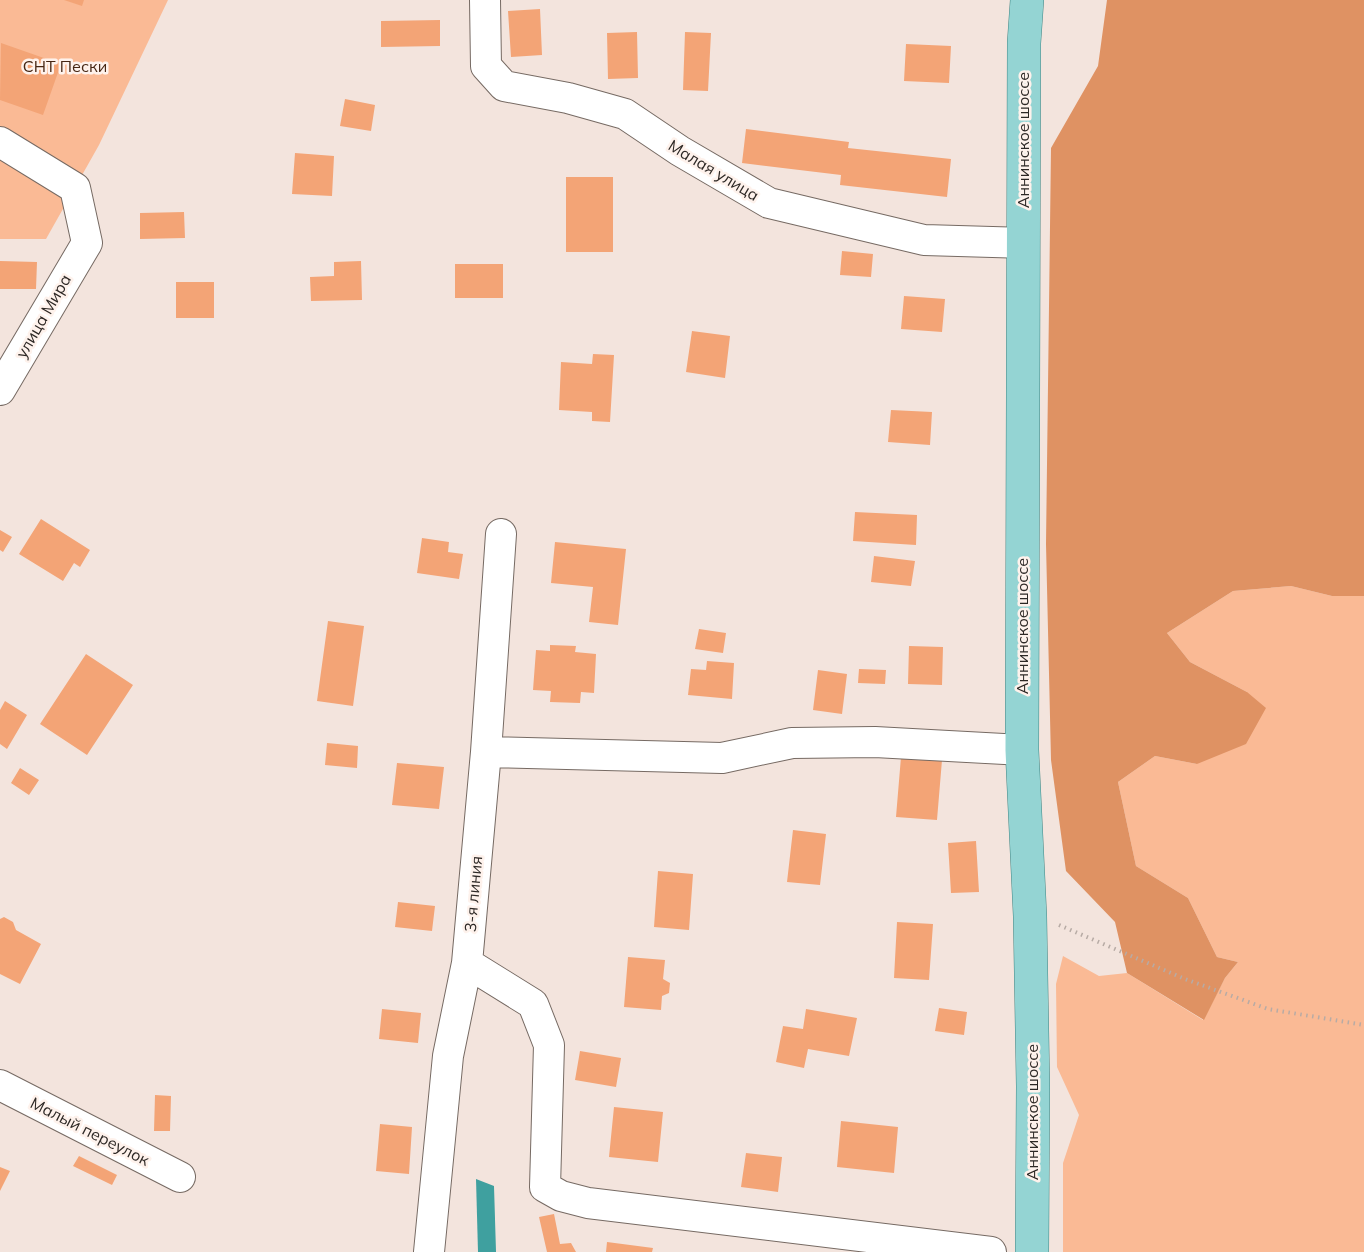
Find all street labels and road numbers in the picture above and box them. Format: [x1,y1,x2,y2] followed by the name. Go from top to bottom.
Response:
[1013,72,1033,208] street label: Аннинское шоссе
[665,135,763,205] street label: Малая улица
[11,270,75,362] street label: улица Мира
[1012,558,1032,694] street label: Аннинское шоссе
[460,855,486,933] street label: 3-я линия
[1022,1044,1042,1180] street label: Аннинское шоссе
[27,1092,153,1170] street label: Малый переулок

